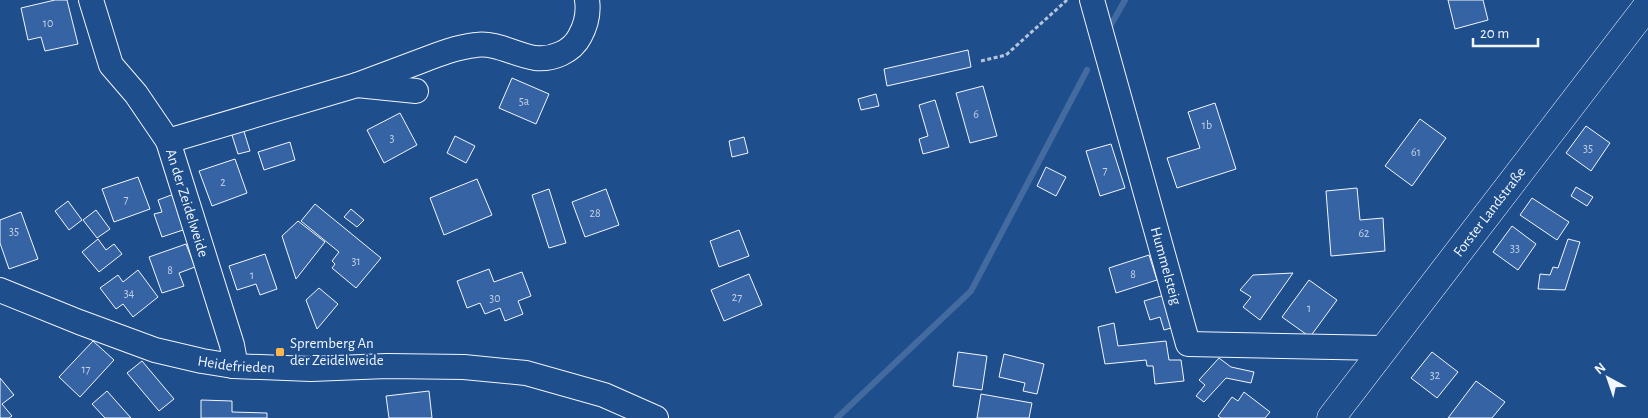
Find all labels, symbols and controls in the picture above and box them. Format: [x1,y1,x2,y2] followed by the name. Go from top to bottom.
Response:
[1473,15,1538,47] scale bar
[43,17,53,29] house number: 10
[1480,26,1509,41] text: 20 m
[519,95,530,107] house number: 5a
[973,108,979,120] house number: 6
[1202,119,1212,131] house number: 1b
[390,132,395,144] house number: 3
[1583,142,1593,154] house number: 35
[1411,146,1421,158] house number: 61
[163,147,211,259] street label: An der Zeidelweide
[1102,164,1108,176] house number: 7
[1450,164,1528,259] street label: Forster Landstraße
[220,176,226,188] house number: 2
[123,193,129,205] house number: 7
[589,207,601,219] house number: 28
[9,225,19,237] house number: 35
[1148,225,1184,307] street label: Hummelsteig
[1358,227,1370,239] house number: 62
[1510,242,1520,254] house number: 33
[351,255,361,267] house number: 31
[167,264,173,276] house number: 8
[1130,268,1136,280] house number: 8
[250,269,254,281] house number: 1
[124,287,135,299] house number: 34
[732,291,742,303] house number: 27
[489,292,501,304] house number: 30
[1307,302,1311,314] house number: 1
[290,336,384,368] place label: Spremberg An der Zeidelweide
[274,346,286,358] marker: Spremberg An der Zeidelweide
[197,353,275,375] street label: Heidefrieden
[1583,353,1633,403] north arrow
[1592,360,1609,377] text: N
[81,363,91,375] house number: 17
[1430,369,1441,381] house number: 32

